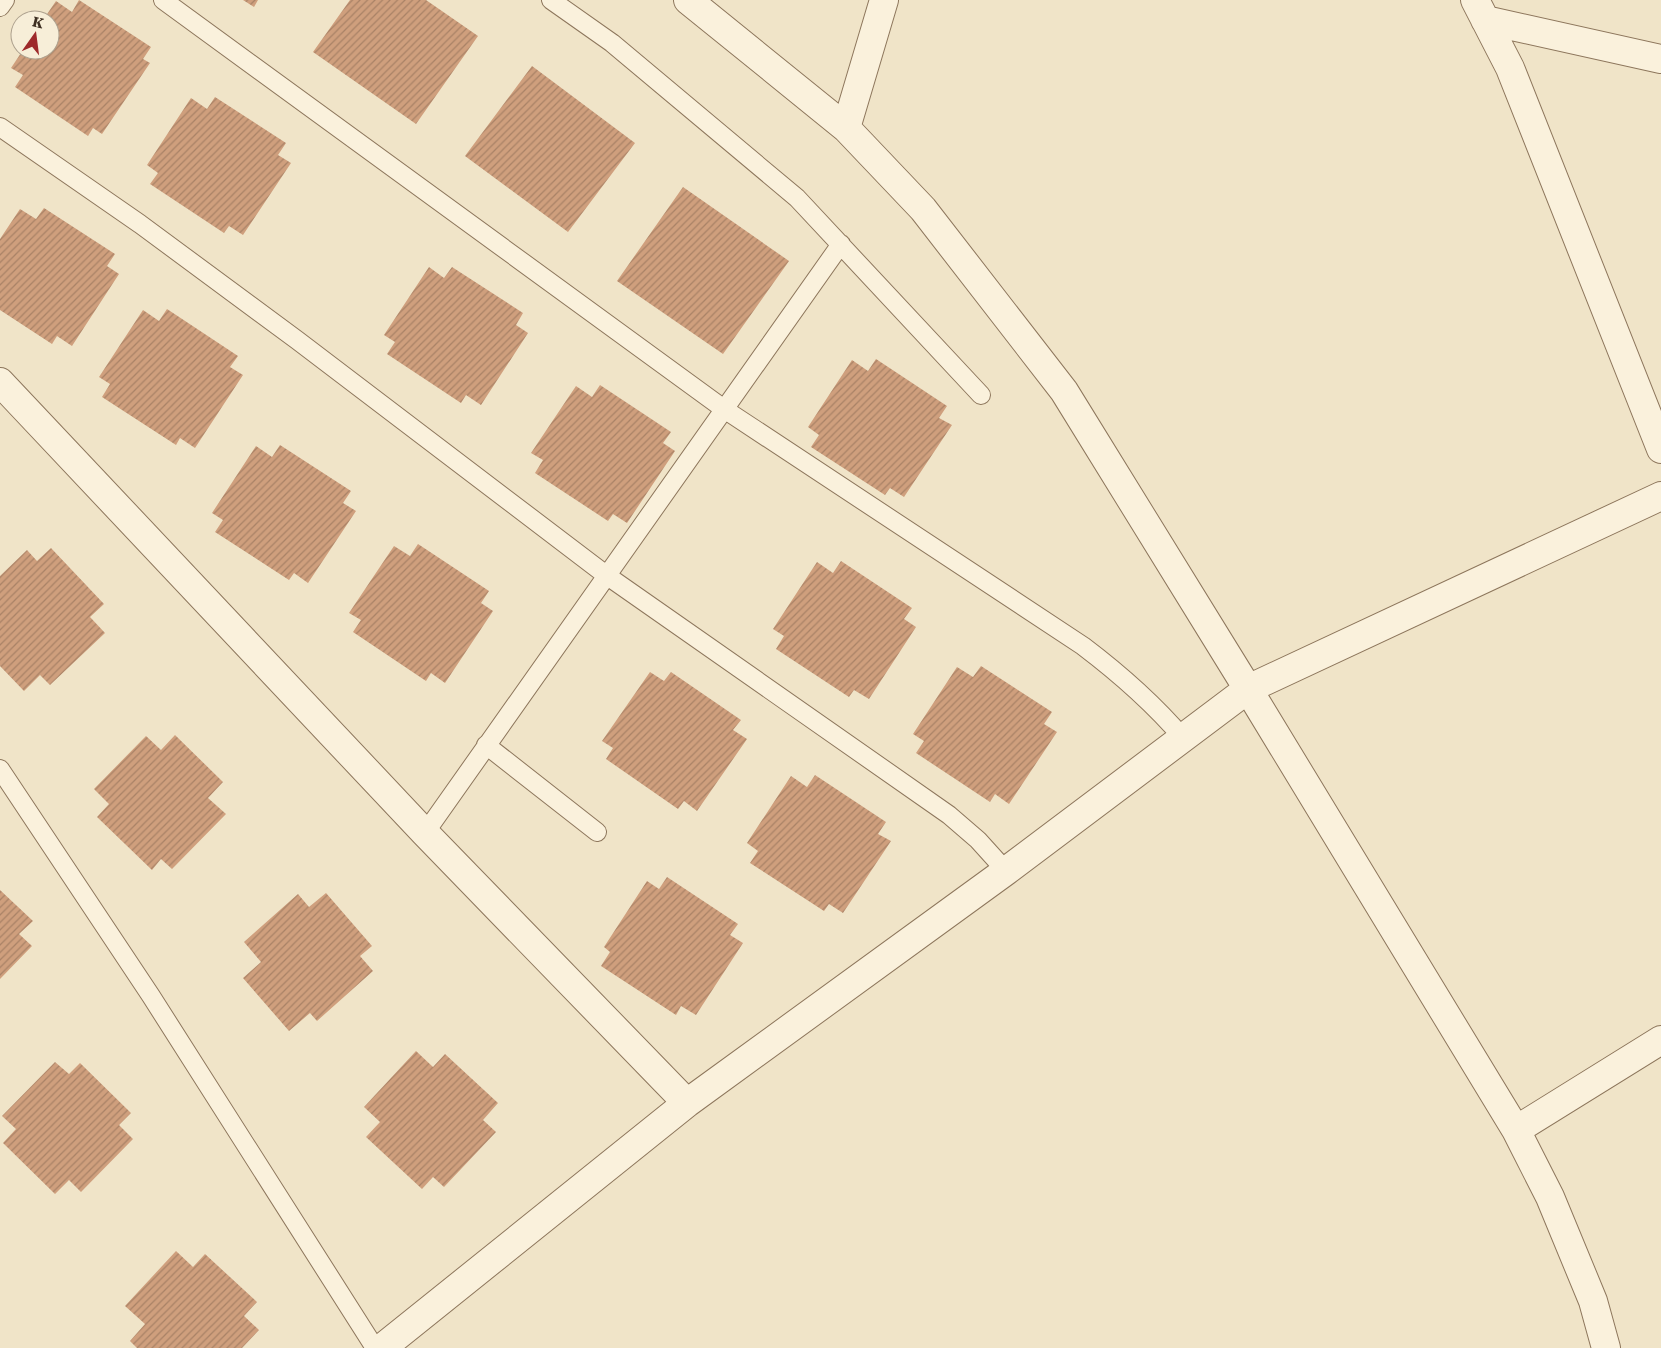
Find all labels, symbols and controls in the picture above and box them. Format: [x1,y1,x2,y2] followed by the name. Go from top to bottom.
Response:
[10,10,60,60] north arrow
[31,13,45,31] text: K

